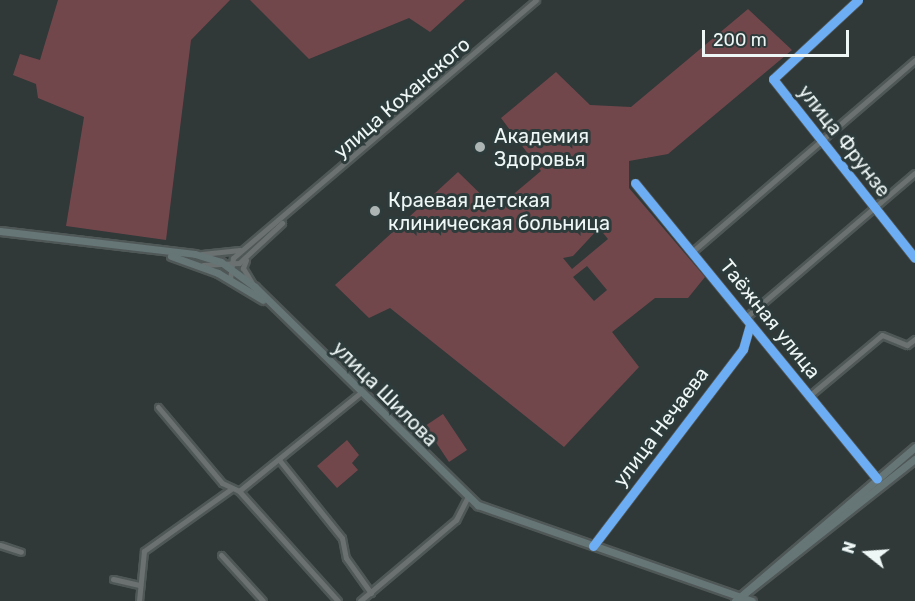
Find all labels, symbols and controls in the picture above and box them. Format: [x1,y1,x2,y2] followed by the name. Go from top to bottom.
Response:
[705,18,852,56] scale bar
[713,29,767,51] text: 200 m
[329,32,475,164] street label: улица Коханского
[793,80,895,202] street label: улица Фрунзе
[494,124,589,171] place label: Академия Здоровья
[471,138,489,156] marker: Академия Здоровья
[388,188,610,235] place label: Краевая детская клиническая больница
[366,202,384,220] marker: Краевая детская клиническая больница
[715,255,825,383] street label: Таёжная улица
[327,336,443,452] street label: улица Шилова
[608,363,714,491] street label: улица Нечаева
[837,523,897,583] north arrow
[839,539,860,556] text: N

